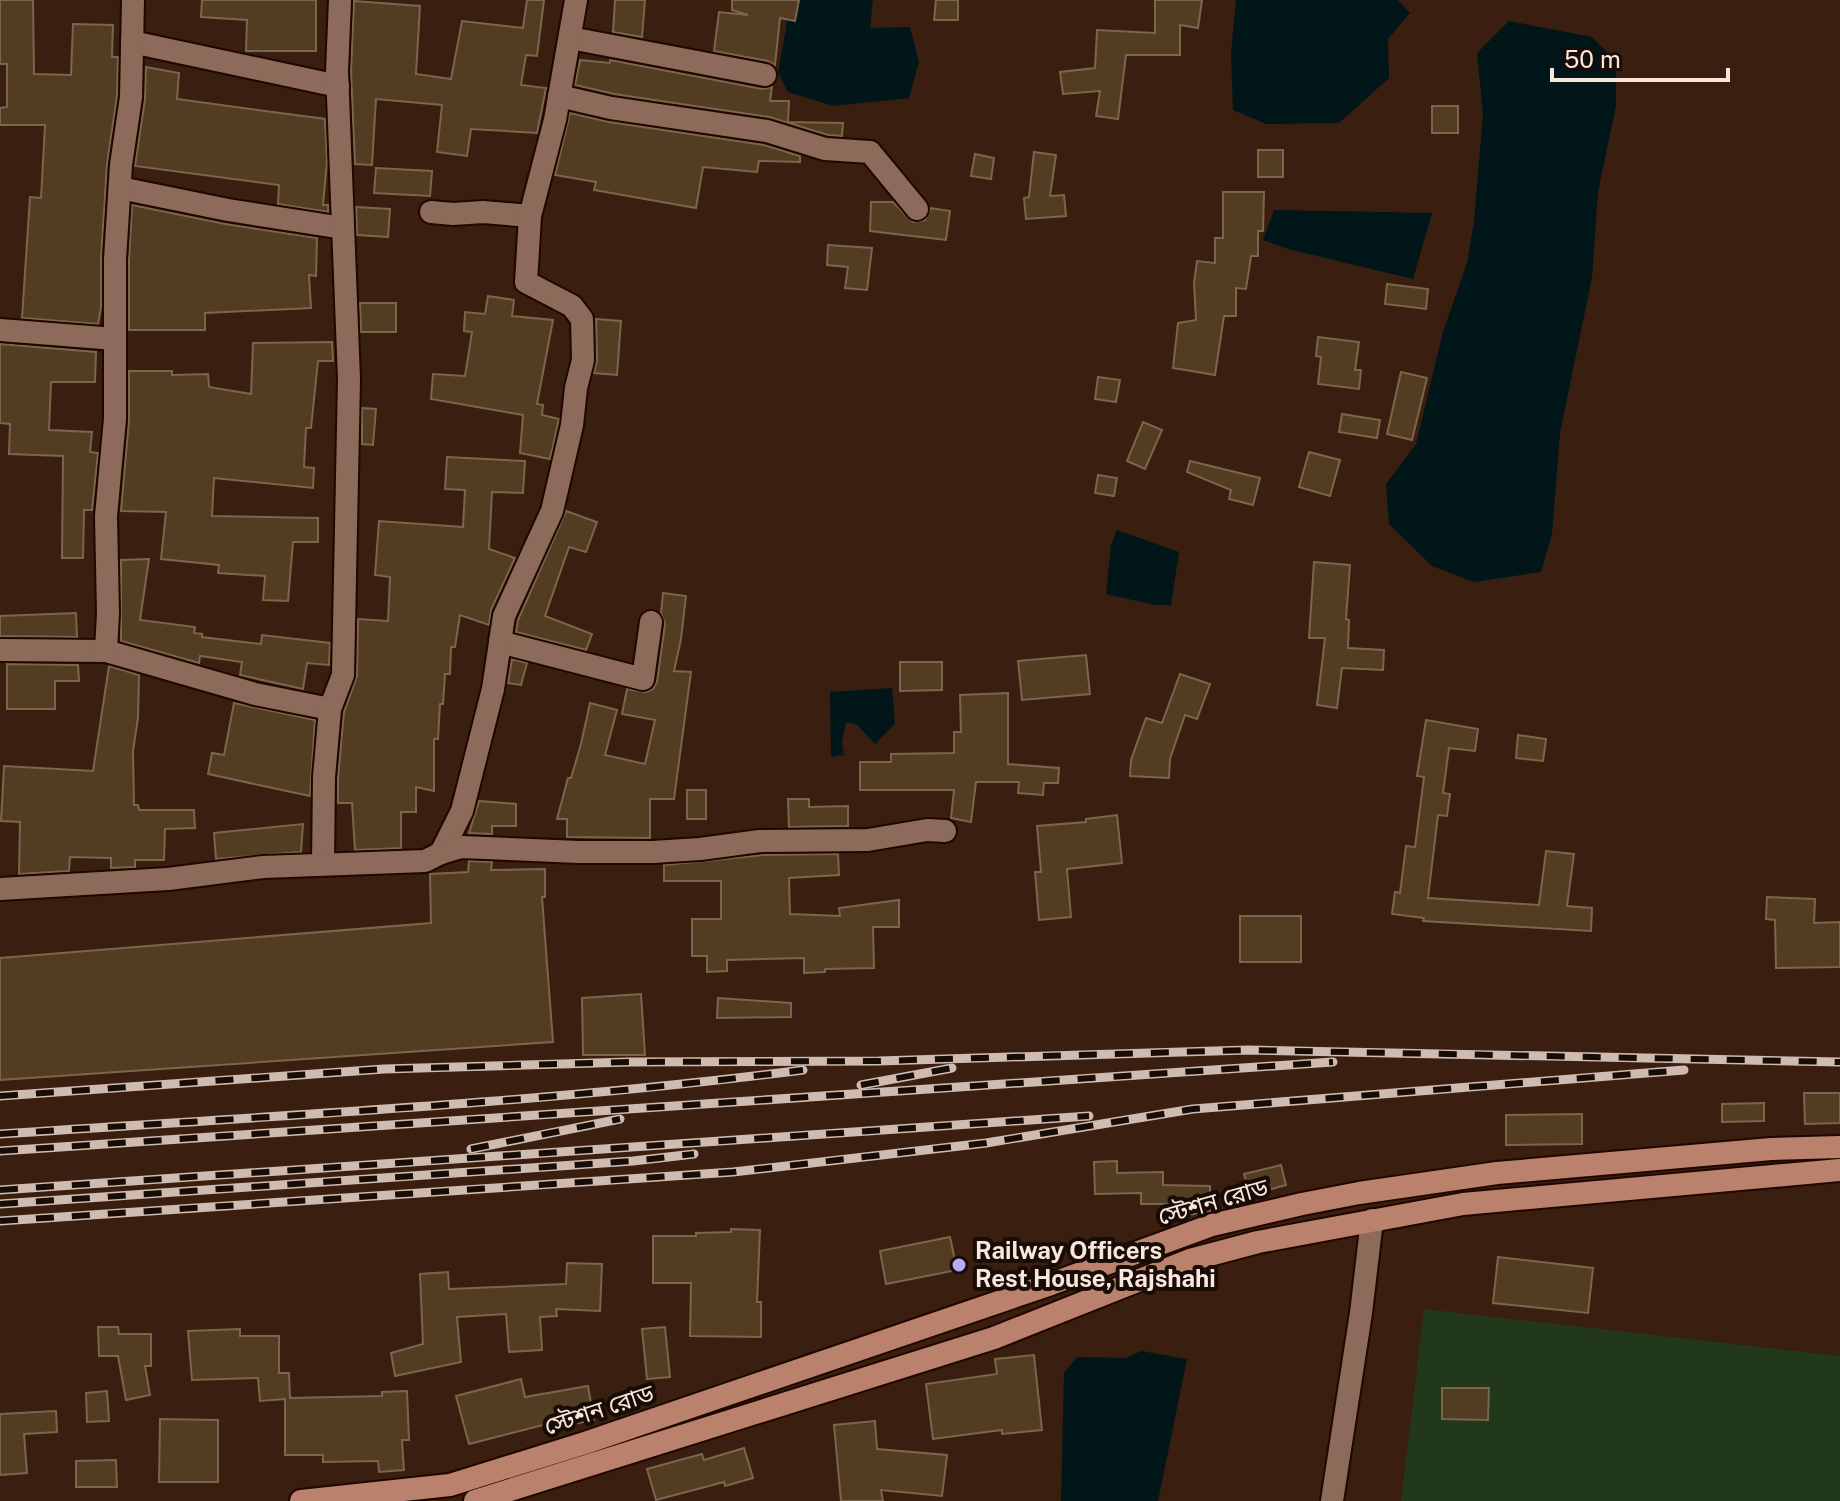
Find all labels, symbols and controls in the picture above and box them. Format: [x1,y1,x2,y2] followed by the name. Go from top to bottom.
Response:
[1552,32,1728,82] scale bar
[1564,45,1621,73] text: 50 m
[1154,1172,1272,1230] street label: স্টেশন রোড
[975,1236,1216,1292] place label: Railway Officers Rest House, Rajshahi
[950,1256,968,1274] marker: Railway Officers Rest House, Rajshahi
[540,1378,658,1440] street label: স্টেশন রোড

